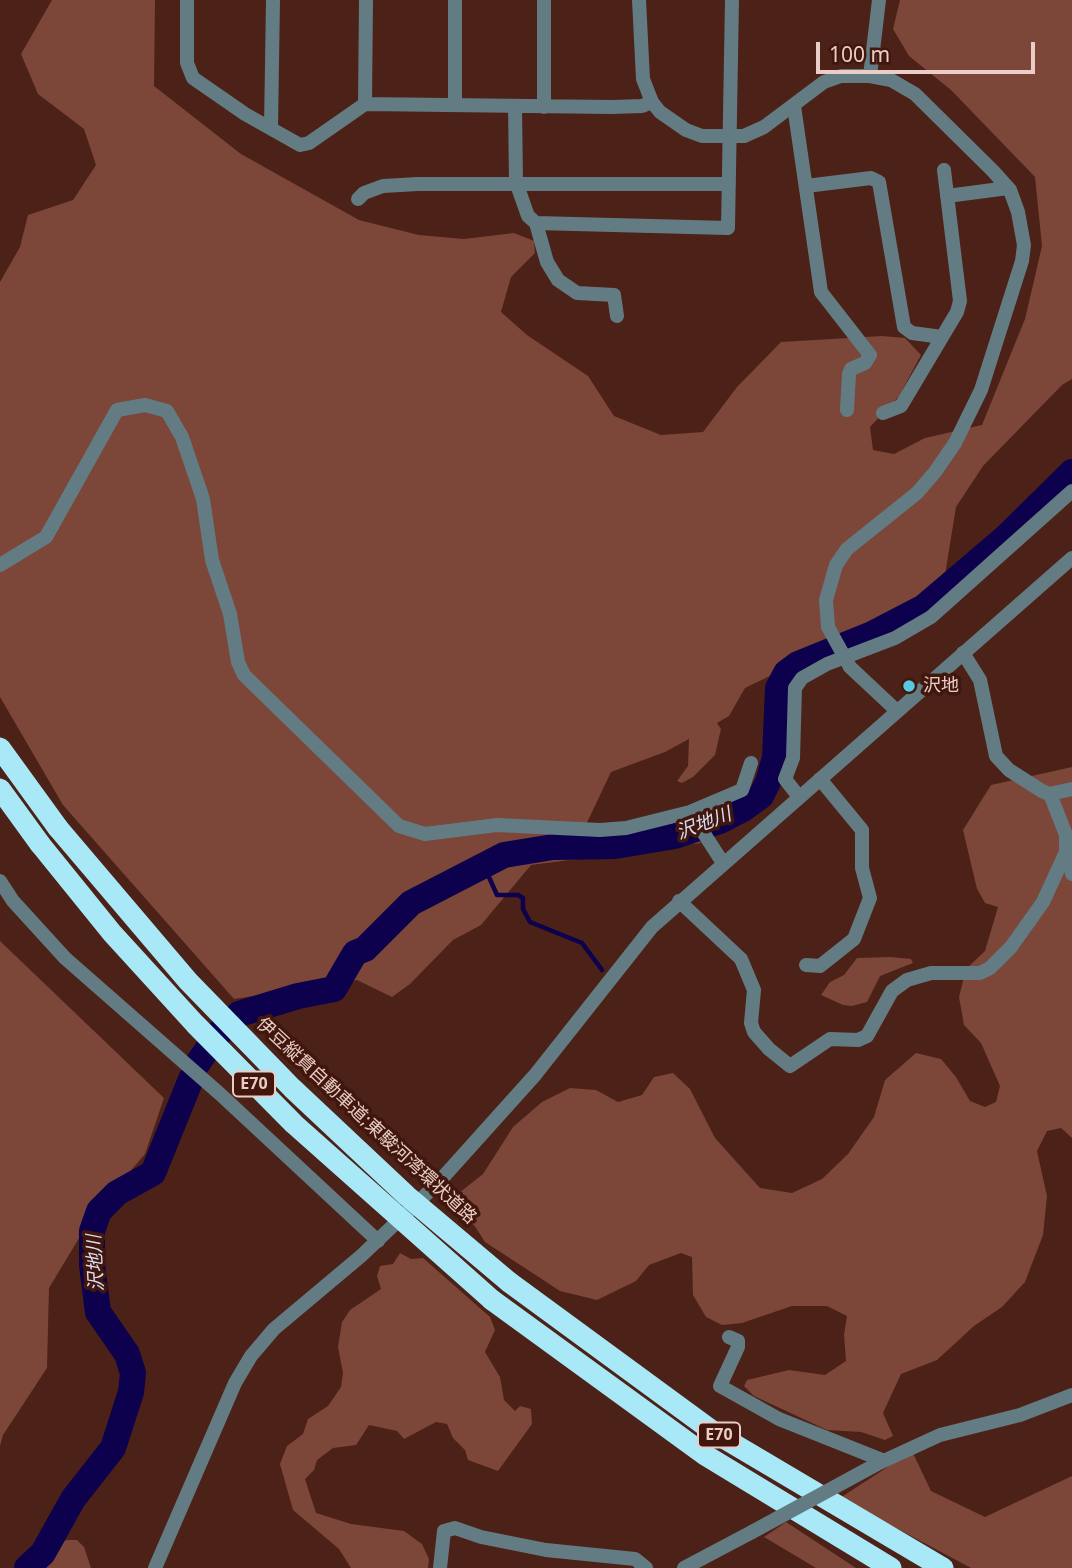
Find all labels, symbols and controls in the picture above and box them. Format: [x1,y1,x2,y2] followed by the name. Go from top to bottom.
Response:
[820,28,1039,72] scale bar
[829,40,890,68] text: 100 m
[923,675,959,697] place label: 沢地
[901,678,917,694] marker: 沢地
[673,803,735,845] water label: 沢地川
[252,1013,480,1229] street label: 伊豆縦貫自動車道;東駿河湾環状道路
[233,1072,275,1096] road number: E70
[83,1234,109,1292] water label: 沢地川
[698,1422,740,1448] road number: E70

